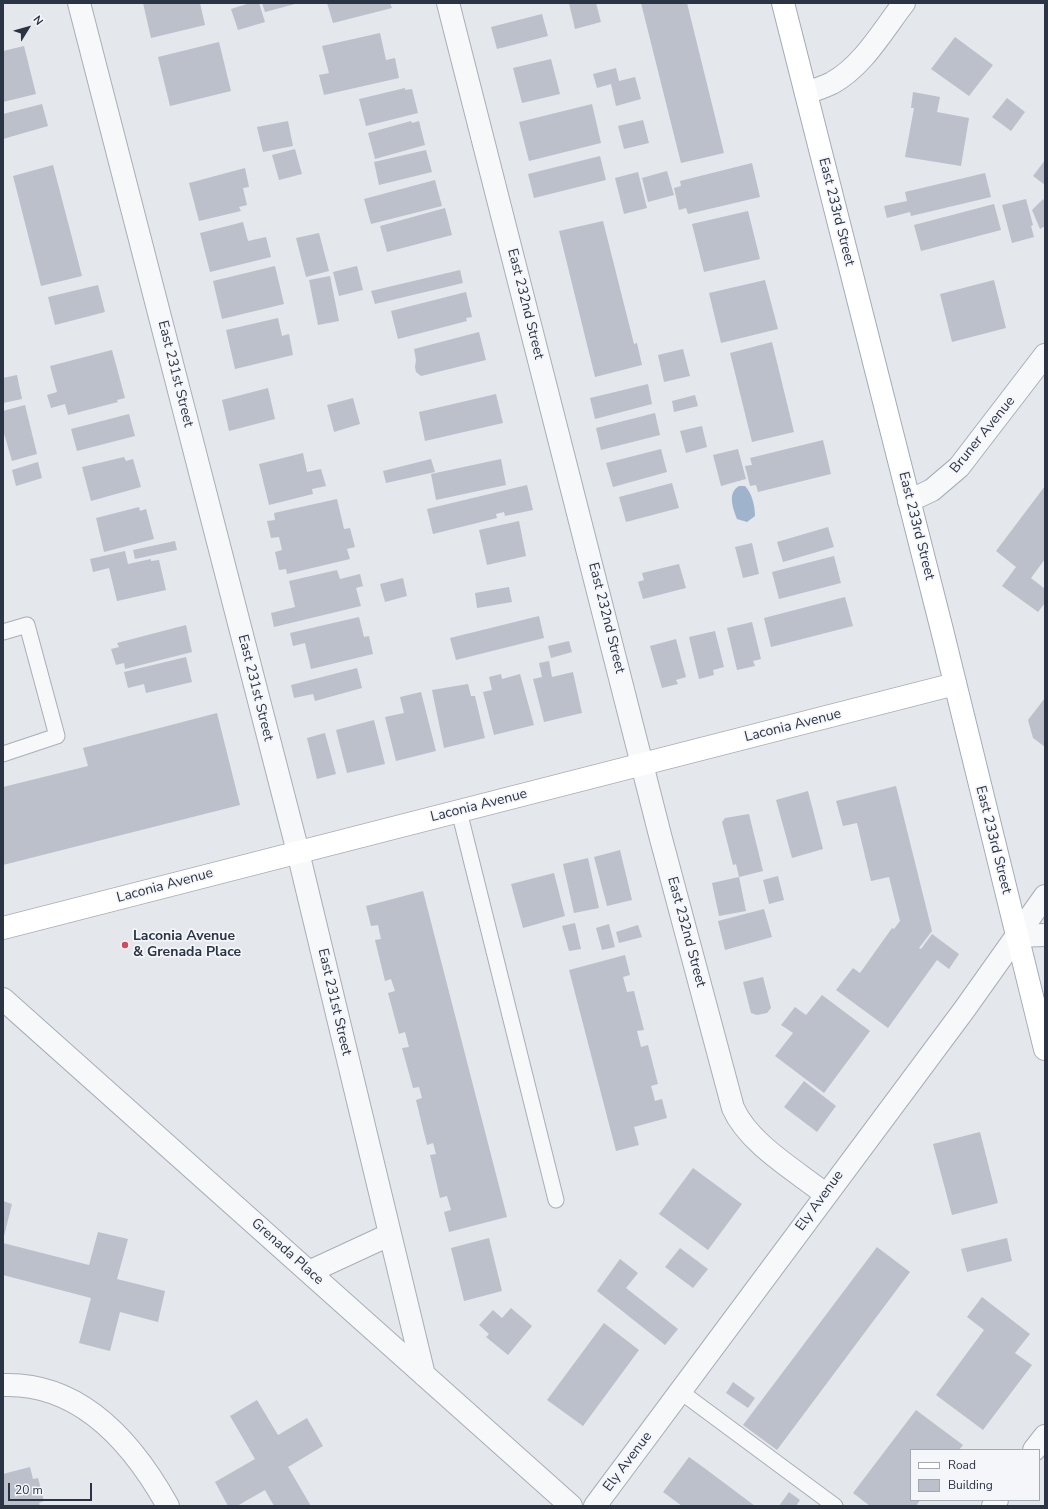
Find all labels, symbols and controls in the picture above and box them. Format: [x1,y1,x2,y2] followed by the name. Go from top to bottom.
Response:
[8,8,48,48] north arrow
[30,13,46,28] text: N
[814,156,858,268] street label: East 233rd Street
[503,247,547,361] street label: East 232nd Street
[154,319,196,429] street label: East 231st Street
[947,393,1019,477] street label: Bruner Avenue
[894,470,938,582] street label: East 233rd Street
[584,561,628,675] street label: East 232nd Street
[234,633,276,743] street label: East 231st Street
[743,706,843,746] street label: Laconia Avenue
[971,784,1015,896] street label: East 233rd Street
[429,786,529,826] street label: Laconia Avenue
[115,865,215,907] street label: Laconia Avenue
[663,875,709,989] street label: East 232nd Street
[133,929,241,962] place label: Laconia Avenue & Grenada Place
[120,940,130,950] marker: Laconia Avenue & Grenada Place
[314,947,354,1057] street label: East 231st Street
[792,1168,848,1234] street label: Ely Avenue
[247,1215,327,1289] street label: Grenada Place
[600,1429,656,1495] street label: Ely Avenue
[910,1449,1040,1501] legend
[948,1457,976,1473] text: Road
[10,1475,94,1501] scale bar
[948,1477,993,1493] text: Building
[15,1482,43,1498] text: 20 m

